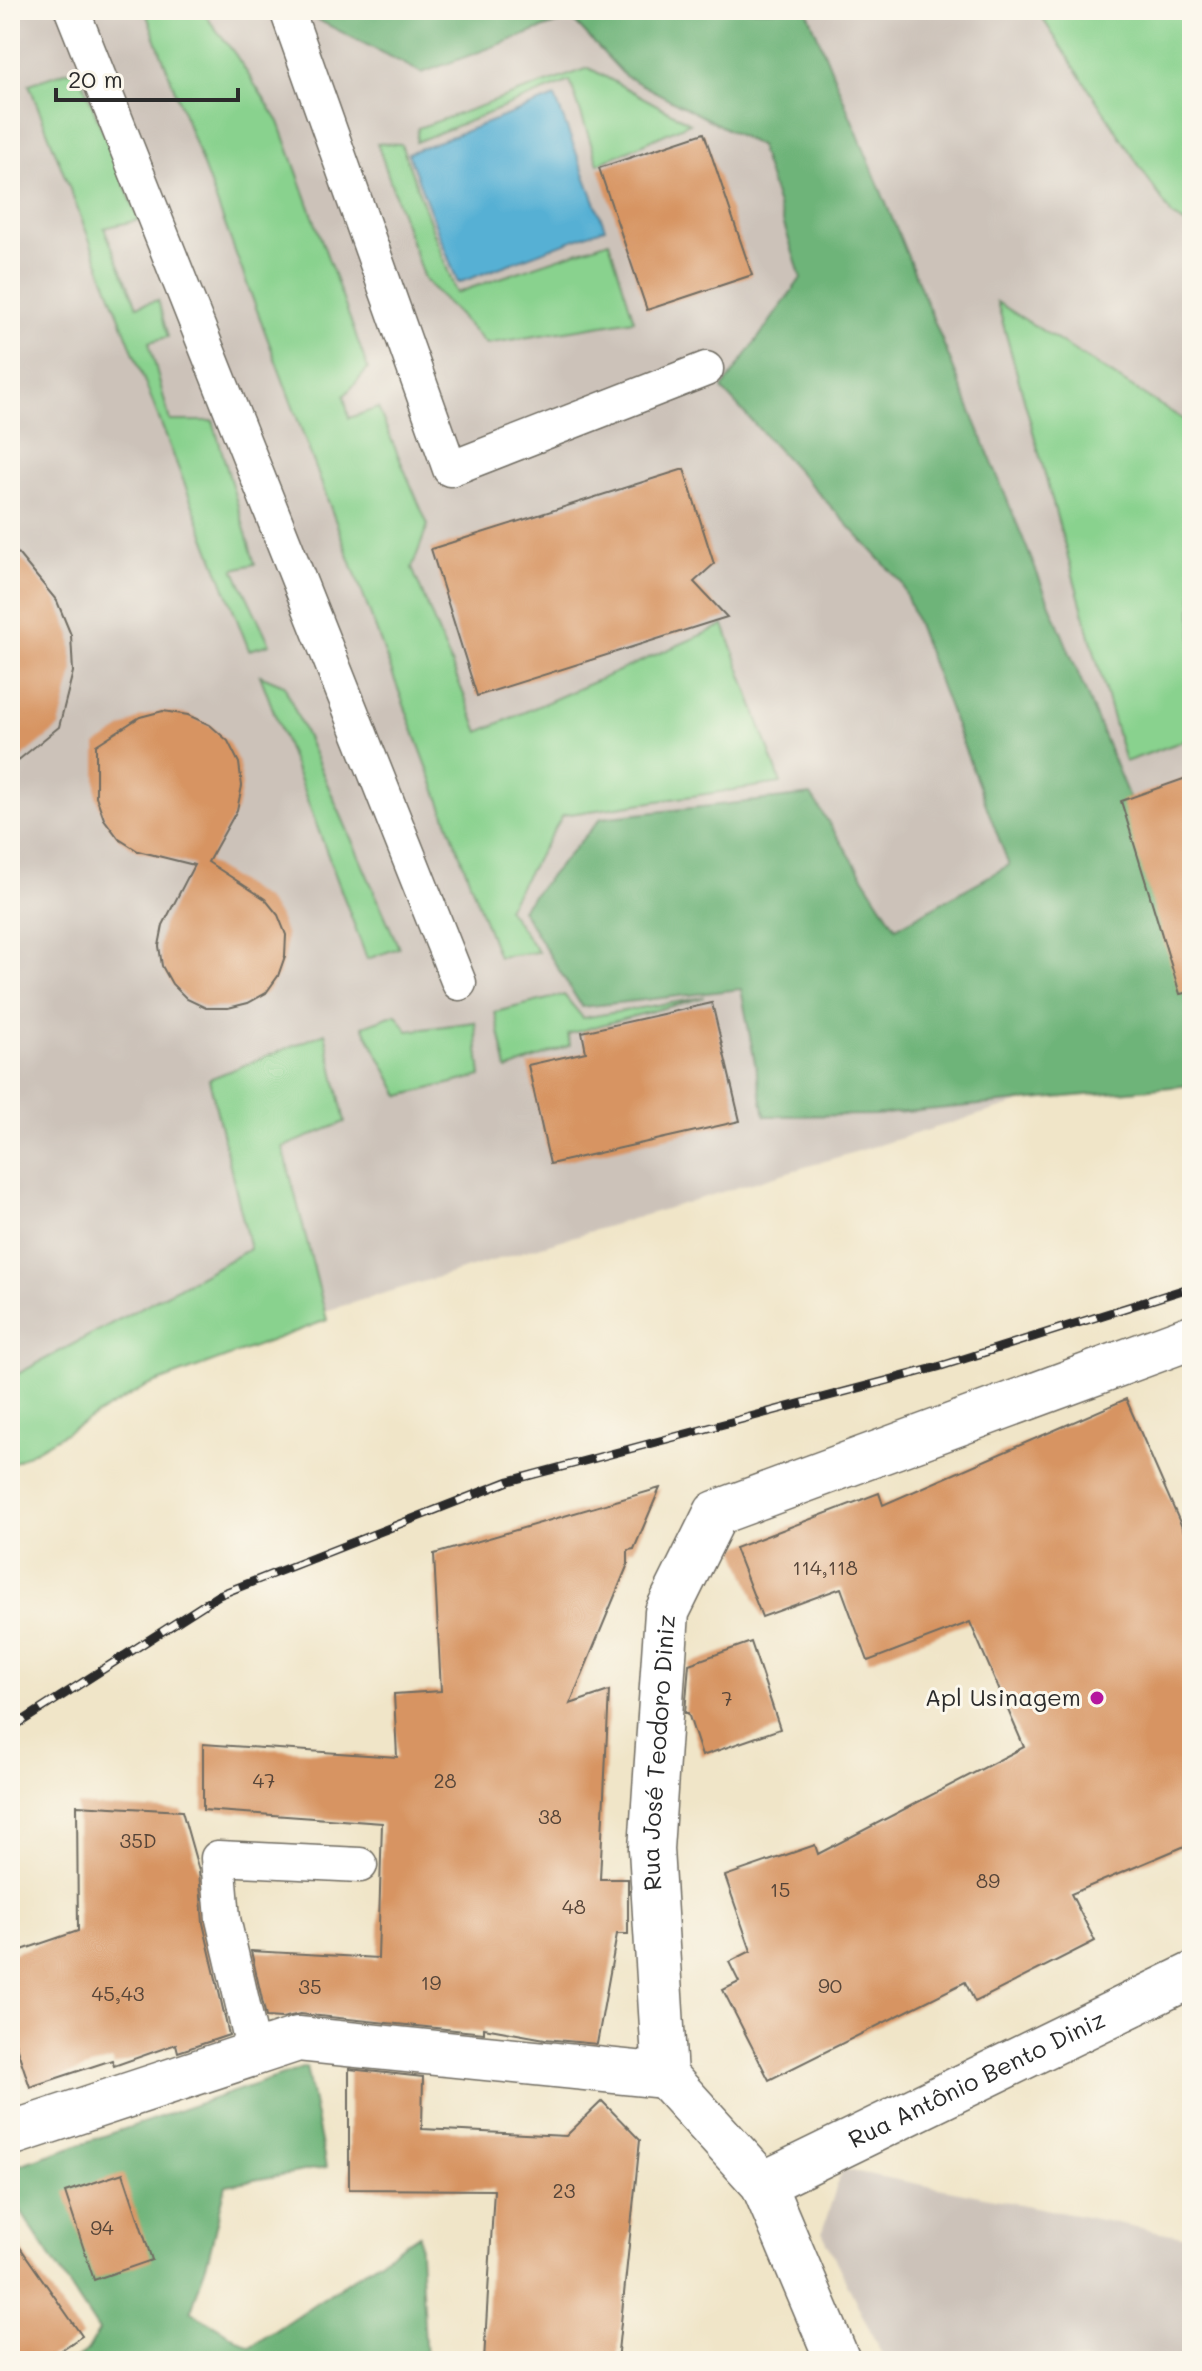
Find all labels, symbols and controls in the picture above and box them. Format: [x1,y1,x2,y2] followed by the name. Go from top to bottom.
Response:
[56,52,238,102] scale bar
[68,63,123,94] text: 20 m
[792,1554,858,1580] house number: 114,118
[634,1614,681,1892] street label: Rua José Teodoro Diniz
[925,1681,1081,1712] place label: Apl Usinagem
[721,1685,733,1711] house number: 7
[1088,1689,1106,1707] marker: Apl Usinagem
[253,1767,275,1793] house number: 47
[433,1767,457,1793] house number: 28
[538,1803,562,1829] house number: 38
[119,1827,157,1853] house number: 35D
[976,1867,1000,1893] house number: 89
[770,1876,790,1902] house number: 15
[562,1893,586,1919] house number: 48
[421,1969,442,1995] house number: 19
[818,1972,842,1998] house number: 90
[298,1973,322,1999] house number: 35
[92,1980,144,2006] house number: 45,43
[843,2003,1110,2154] street label: Rua Antônio Bento Diniz
[553,2177,575,2203] house number: 23
[90,2214,114,2240] house number: 94

